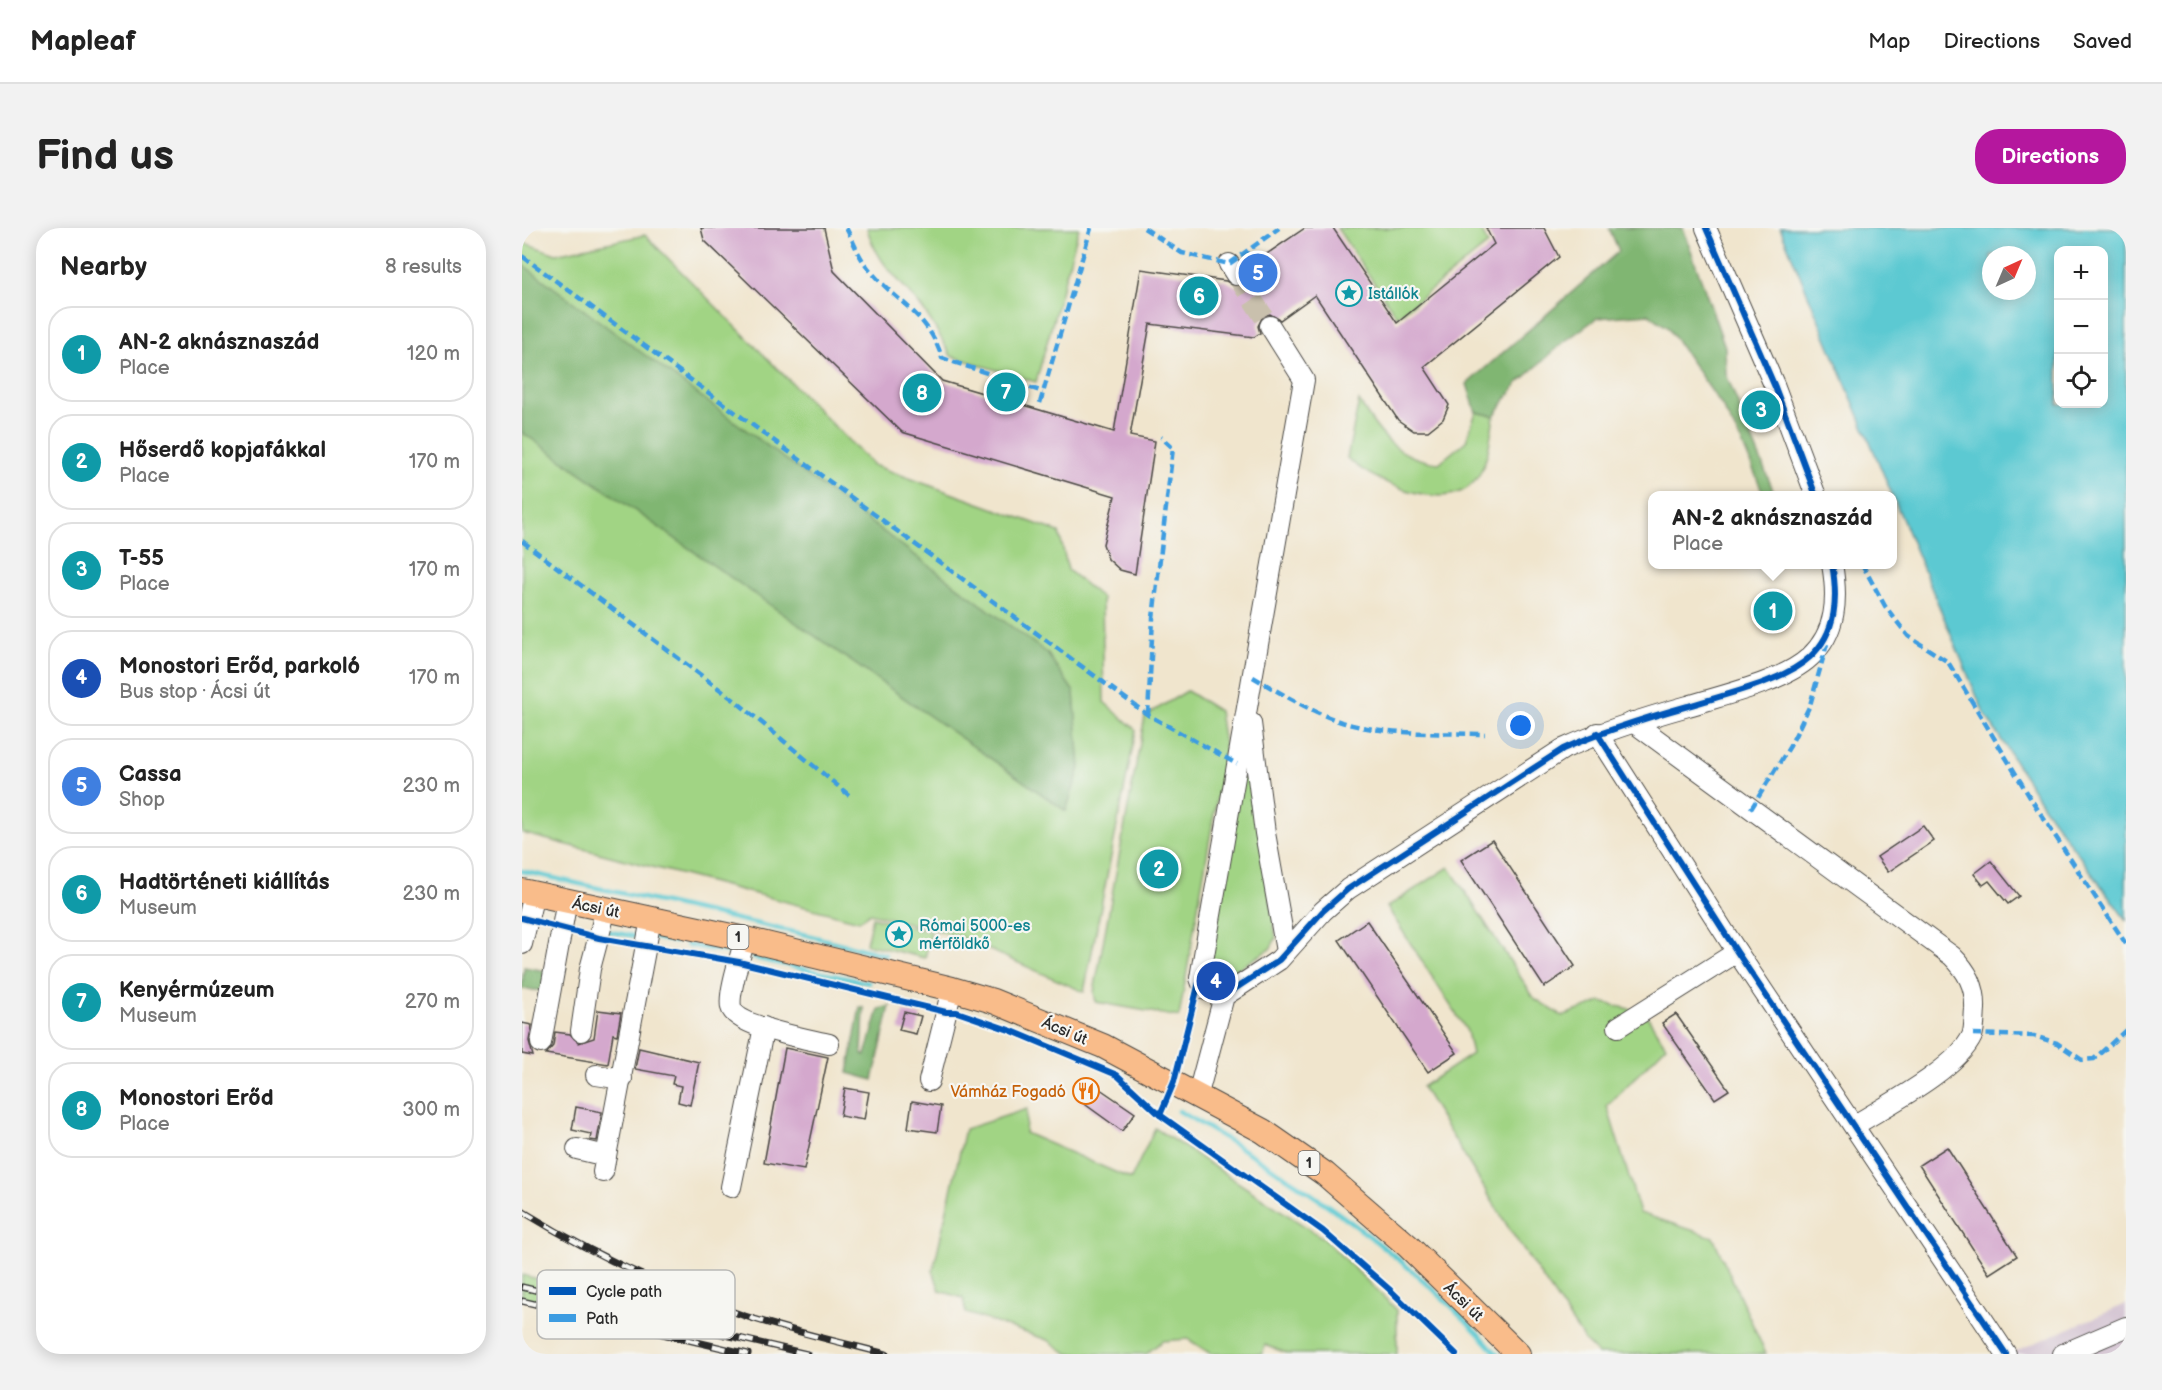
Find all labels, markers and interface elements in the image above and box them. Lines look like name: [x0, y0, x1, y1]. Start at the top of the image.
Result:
text: Mapleaf: [30, 25, 136, 58]
text: Map: [1868, 29, 1911, 54]
text: Directions: [1944, 29, 2040, 54]
text: Saved: [2073, 29, 2132, 54]
button: Directions: [1975, 129, 2126, 184]
text: Find us: [36, 131, 174, 182]
north arrow: [1982, 246, 2036, 300]
map controls: [2054, 246, 2108, 408]
button: +: [2054, 246, 2108, 300]
pin: 5: [1238, 250, 1278, 296]
text: Nearby: [60, 252, 147, 283]
text: 8 results: [385, 255, 462, 279]
pin: 6: [1180, 274, 1218, 318]
place icon: Istállók: [1334, 278, 1364, 308]
place label: Istállók: [1368, 285, 1419, 304]
button: −: [2054, 300, 2108, 354]
text: AN-2 aknásznaszád: [119, 329, 319, 356]
text: 1: [77, 342, 86, 366]
text: 120 m: [407, 342, 460, 366]
button: locate: [2054, 354, 2108, 408]
text: Place: [119, 356, 170, 380]
pin: 8: [902, 370, 942, 416]
pin: 7: [986, 370, 1026, 414]
pin: 3: [1742, 388, 1780, 432]
text: Hőserdő kopjafákkal: [119, 437, 326, 464]
text: 2: [76, 450, 87, 474]
text: 170 m: [409, 450, 460, 474]
text: Place: [119, 464, 170, 488]
popup: [1648, 491, 1897, 569]
text: AN-2 aknásznaszád: [1672, 505, 1873, 532]
text: Place: [1672, 532, 1723, 556]
text: T-55: [119, 545, 164, 572]
text: 3: [76, 558, 87, 582]
text: 170 m: [409, 558, 460, 582]
text: Place: [119, 572, 170, 596]
pin: 1: [1754, 588, 1792, 634]
text: Monostori Erőd, parkoló: [119, 653, 360, 680]
text: 4: [76, 666, 87, 690]
text: 170 m: [409, 666, 460, 690]
text: Bus stop · Ácsi út: [119, 680, 270, 704]
your location: [1506, 711, 1535, 740]
text: Cassa: [119, 761, 182, 788]
text: 5: [76, 774, 87, 798]
text: 230 m: [403, 774, 460, 798]
text: Shop: [119, 788, 165, 812]
pin: 2: [1140, 846, 1178, 892]
text: Hadtörténeti kiállítás: [119, 869, 330, 896]
text: 6: [75, 882, 88, 906]
text: 230 m: [403, 882, 460, 906]
street label: Ácsi út: [570, 892, 622, 923]
text: Museum: [119, 896, 197, 920]
place label: Római 5000-es mérföldkő: [919, 917, 1031, 954]
place icon: Római 5000-es mérföldkő: [884, 919, 914, 949]
road number: 1: [728, 925, 748, 949]
pin: 4: [1196, 958, 1236, 1004]
text: Kenyérmúzeum: [119, 977, 275, 1004]
text: 7: [76, 990, 87, 1014]
text: 270 m: [405, 990, 460, 1014]
text: Museum: [119, 1004, 197, 1028]
street label: Ácsi út: [1039, 1011, 1091, 1049]
restaurant icon: Vámház Fogadó: [1071, 1076, 1101, 1106]
place label: Vámház Fogadó: [950, 1083, 1066, 1102]
text: Monostori Erőd: [119, 1085, 274, 1112]
text: 8: [75, 1098, 88, 1122]
text: 300 m: [402, 1098, 460, 1122]
text: Place: [119, 1112, 170, 1136]
road number: 1: [1298, 1151, 1320, 1175]
legend: [537, 1270, 735, 1339]
street label: Ácsi út: [1439, 1277, 1488, 1326]
text: Cycle path: [586, 1283, 662, 1302]
text: Path: [586, 1310, 618, 1329]

